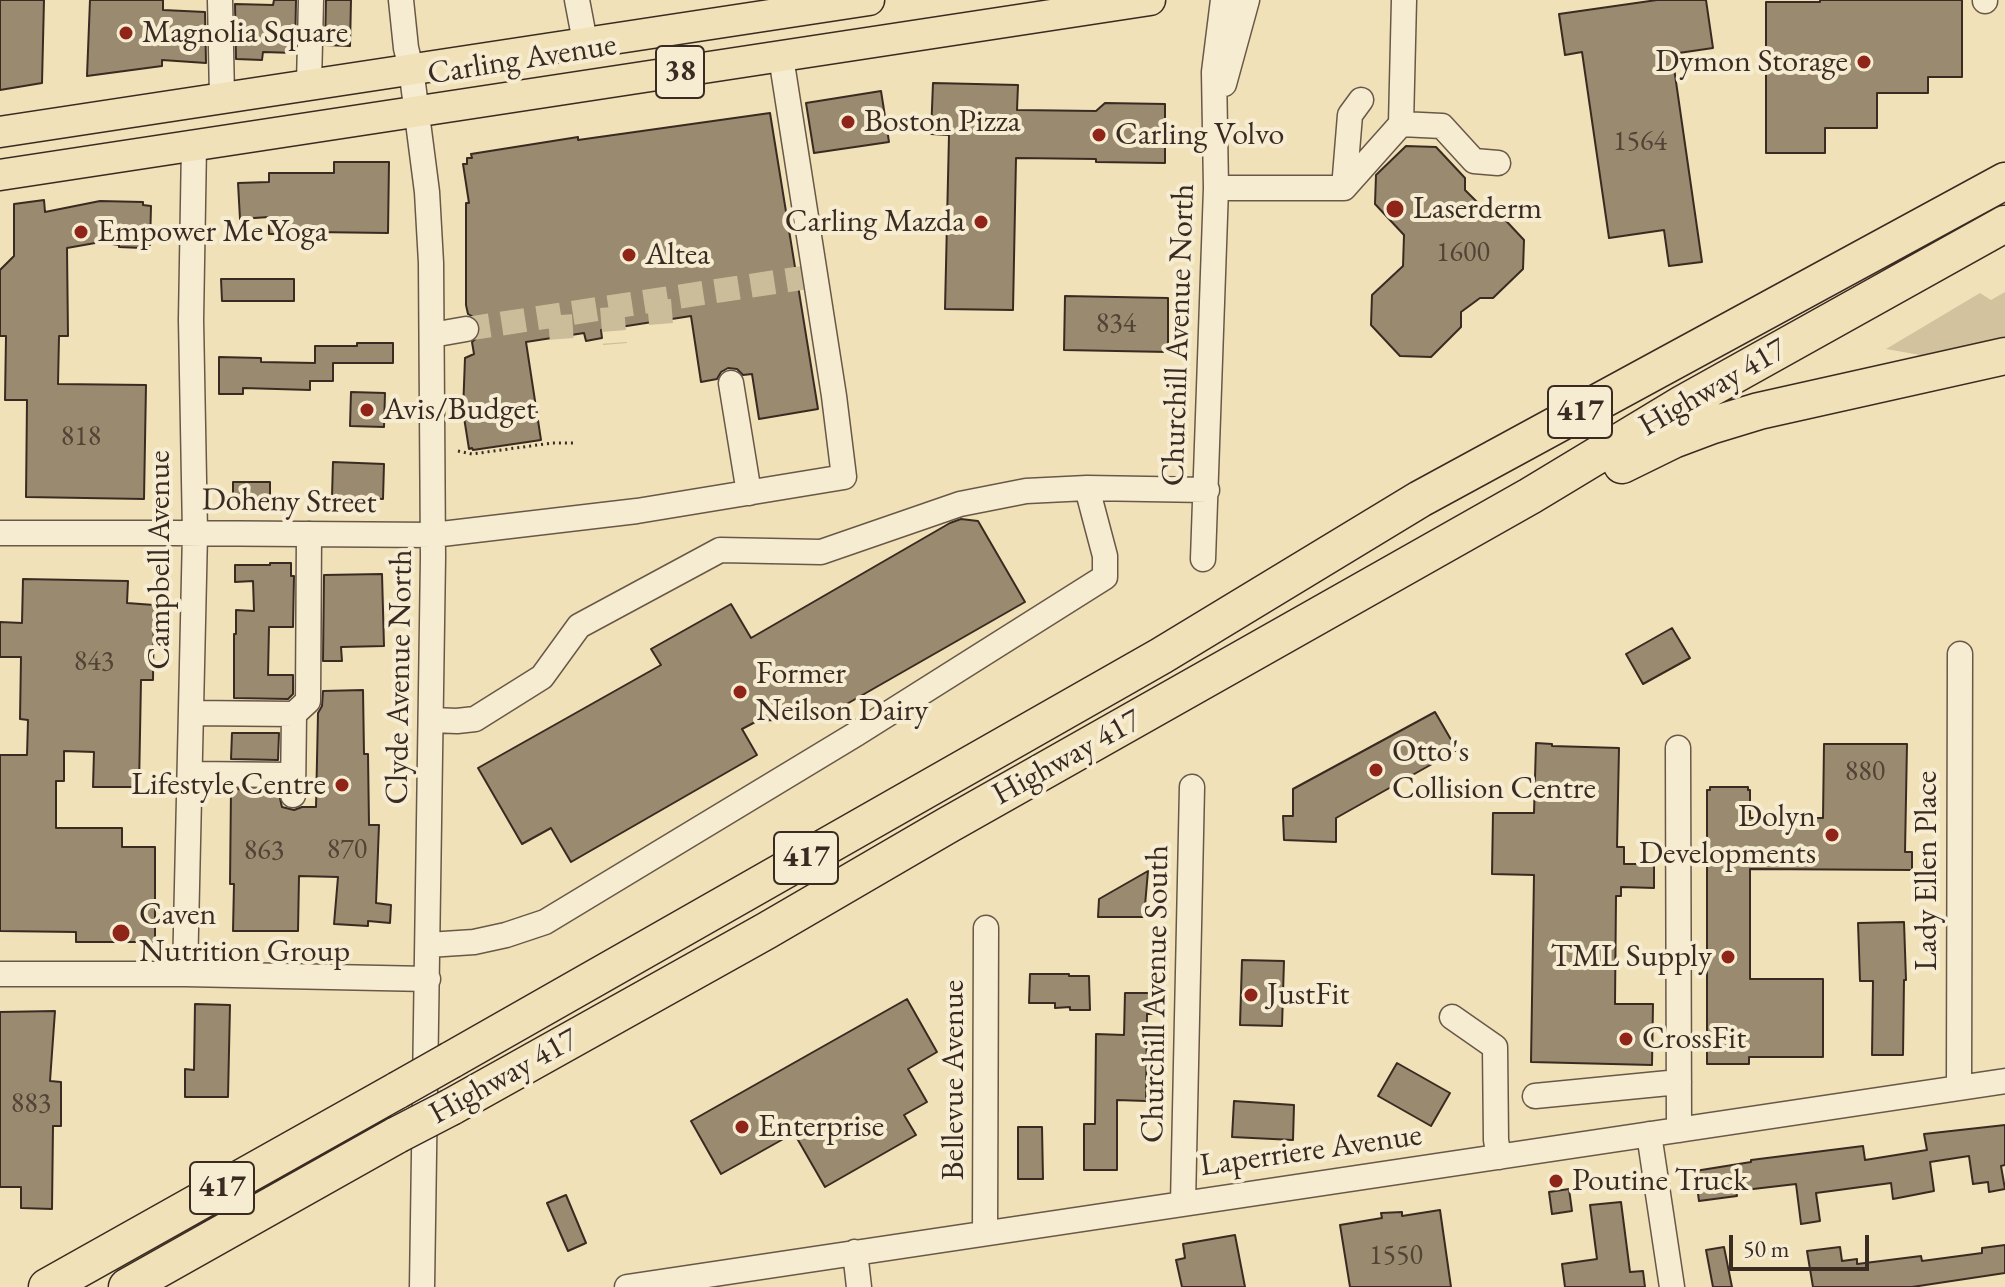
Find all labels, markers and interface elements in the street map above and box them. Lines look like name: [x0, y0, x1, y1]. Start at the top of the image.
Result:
place label: Magnolia Square: [142, 14, 348, 52]
marker: Magnolia Square: [117, 24, 135, 42]
street label: Carling Avenue: [425, 26, 619, 94]
place label: Dymon Storage: [1655, 43, 1848, 81]
road number: 38: [656, 46, 704, 98]
marker: Dymon Storage: [1855, 53, 1873, 71]
place label: Boston Pizza: [864, 103, 1021, 141]
marker: Boston Pizza: [839, 113, 857, 131]
place label: Carling Volvo: [1115, 116, 1284, 154]
house number: 1564: [1613, 125, 1667, 159]
marker: Carling Volvo: [1090, 126, 1108, 144]
street label: Churchill Avenue North: [1155, 183, 1203, 487]
place label: Laserderm: [1413, 190, 1542, 228]
marker: Laserderm: [1384, 198, 1406, 220]
place label: Carling Mazda: [785, 203, 965, 241]
place label: Empower Me Yoga: [97, 213, 327, 251]
marker: Carling Mazda: [972, 213, 990, 231]
marker: Empower Me Yoga: [72, 223, 90, 241]
place label: Altea: [645, 236, 710, 274]
house number: 1600: [1436, 236, 1490, 270]
marker: Altea: [620, 246, 638, 264]
house number: 834: [1096, 307, 1136, 341]
street label: Highway 417: [1632, 330, 1794, 446]
road number: 417: [1548, 386, 1612, 438]
place label: Avis/Budget: [383, 391, 536, 429]
marker: Avis/Budget: [358, 401, 376, 419]
house number: 818: [61, 420, 101, 454]
street label: Campbell Avenue: [141, 450, 179, 670]
street label: Doheny Street: [201, 481, 377, 523]
street label: Clyde Avenue North: [379, 549, 421, 805]
house number: 843: [74, 645, 114, 679]
place label: Former Neilson Dairy: [756, 655, 928, 730]
marker: Former Neilson Dairy: [731, 683, 749, 701]
street label: Highway 417: [986, 702, 1148, 814]
place label: Otto's Collision Centre: [1392, 733, 1596, 808]
house number: 880: [1845, 755, 1885, 789]
marker: Otto's Collision Centre: [1367, 761, 1385, 779]
place label: Lifestyle Centre: [131, 766, 326, 804]
street label: Lady Ellen Place: [1908, 771, 1946, 971]
marker: Lifestyle Centre: [333, 776, 351, 794]
place label: Dolyn Developments: [1639, 798, 1816, 873]
marker: Dolyn Developments: [1823, 826, 1841, 844]
road number: 417: [774, 832, 838, 884]
house number: 870: [327, 833, 367, 867]
house number: 863: [244, 834, 284, 868]
street label: Churchill Avenue South: [1134, 845, 1178, 1143]
place label: Caven Nutrition Group: [139, 896, 350, 971]
marker: Caven Nutrition Group: [110, 922, 132, 944]
place label: TML Supply: [1550, 938, 1712, 976]
marker: TML Supply: [1719, 948, 1737, 966]
place label: JustFit: [1267, 976, 1349, 1014]
street label: Bellevue Avenue: [935, 980, 973, 1180]
marker: JustFit: [1242, 986, 1260, 1004]
place label: CrossFit: [1642, 1020, 1746, 1058]
street label: Highway 417: [423, 1021, 585, 1133]
marker: CrossFit: [1617, 1030, 1635, 1048]
house number: 883: [11, 1087, 51, 1121]
place label: Enterprise: [758, 1108, 884, 1146]
street label: Laperriere Avenue: [1198, 1116, 1424, 1186]
marker: Enterprise: [733, 1118, 751, 1136]
road number: 417: [190, 1162, 254, 1214]
place label: Poutine Truck: [1572, 1162, 1748, 1200]
marker: Poutine Truck: [1547, 1172, 1565, 1190]
scale bar: [1733, 1219, 1873, 1269]
text: 50 m: [1743, 1233, 1790, 1264]
house number: 1550: [1369, 1239, 1423, 1273]

